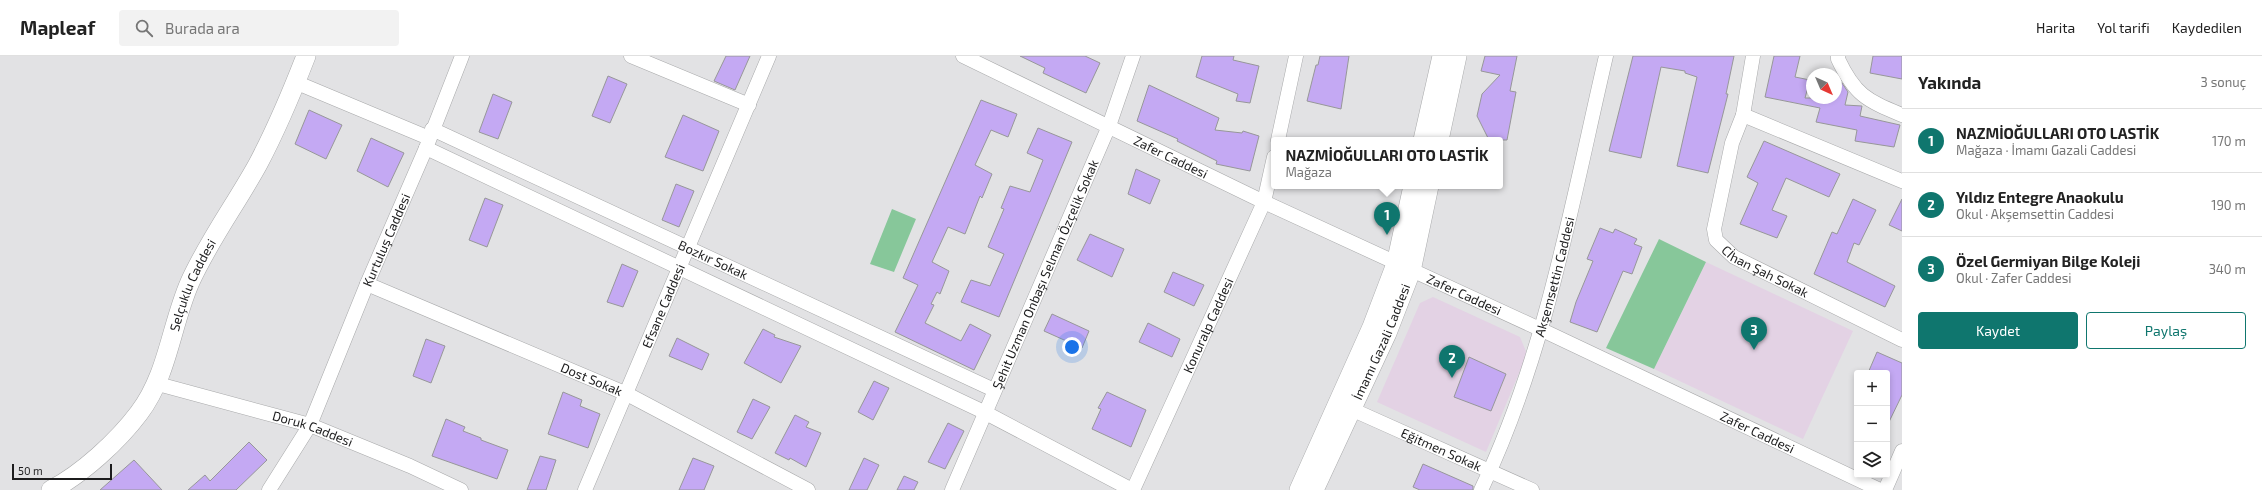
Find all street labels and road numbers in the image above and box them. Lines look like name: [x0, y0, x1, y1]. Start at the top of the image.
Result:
street label: Zafer Caddesi: [1131, 132, 1211, 182]
street label: Şehit Uzman Onbaşı Selman Özçelik Sokak: [989, 157, 1102, 392]
street label: Kurtuluş Caddesi: [359, 191, 413, 289]
street label: Akşemsettin Caddesi: [1531, 215, 1578, 339]
street label: Selçuklu Caddesi: [166, 236, 219, 333]
street label: Bozkır Sokak: [676, 237, 751, 283]
street label: Cİhan Şah Sokak: [1719, 242, 1812, 301]
street label: Efsane Caddesi: [638, 261, 688, 350]
street label: Zafer Caddesi: [1424, 270, 1504, 318]
street label: Konuralp Caddesi: [1179, 275, 1237, 375]
street label: İmamı Gazali Caddesi: [1349, 281, 1413, 402]
street label: Dost Sokak: [558, 359, 625, 399]
street label: Doruk Caddesi: [271, 407, 355, 450]
street label: Zafer Caddesi: [1718, 408, 1797, 456]
street label: Eğitmen Sokak: [1399, 424, 1485, 475]

